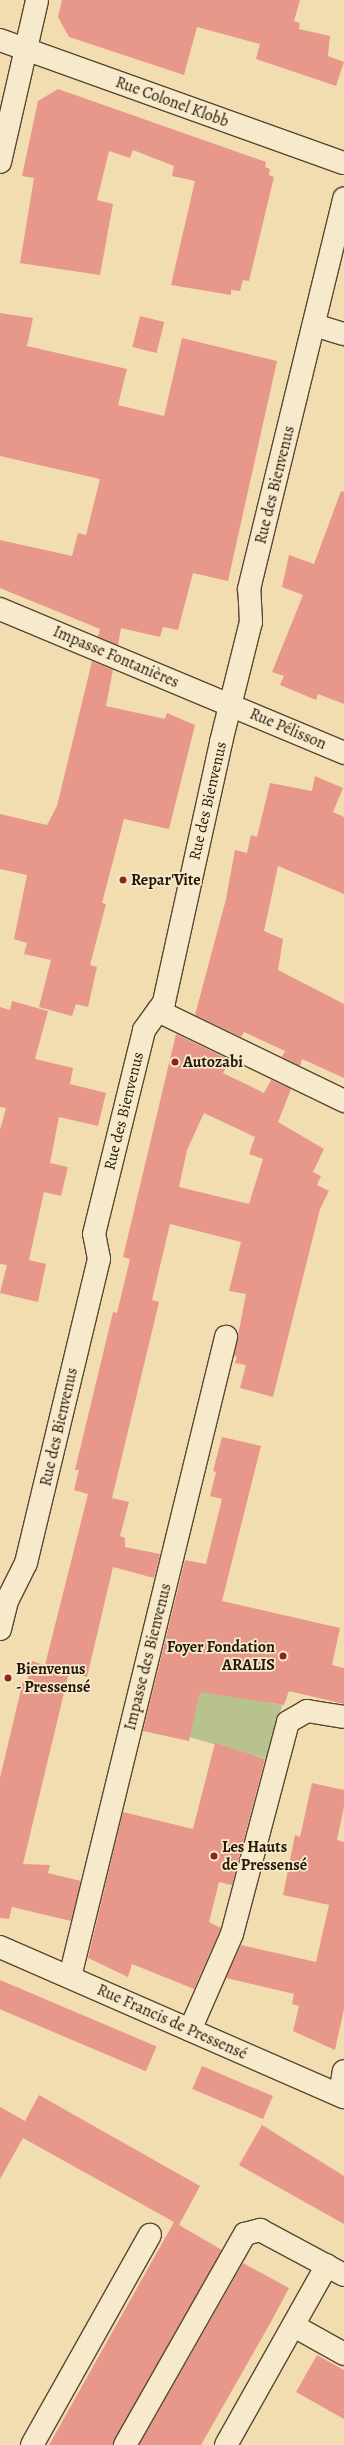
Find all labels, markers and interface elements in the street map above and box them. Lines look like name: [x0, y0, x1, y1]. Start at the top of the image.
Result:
street label: Rue Colonel Klobb: [113, 73, 231, 131]
street label: Rue des Bienvenus: [251, 424, 299, 546]
street label: Impasse Fontanières: [50, 622, 182, 692]
street label: Rue Pélisson: [247, 704, 329, 754]
street label: Rue des Bienvenus: [185, 740, 231, 862]
place label: Repar'Vite: [131, 870, 201, 890]
marker: Repar'Vite: [118, 875, 128, 885]
street label: Rue des Bienvenus: [100, 1050, 148, 1172]
place label: Autozabi: [183, 1052, 243, 1072]
marker: Autozabi: [170, 1057, 180, 1067]
street label: Rue des Bienvenus: [36, 1366, 82, 1488]
street label: Impasse des Bienvenus: [120, 1582, 176, 1732]
place label: Foyer Fondation ARALIS: [167, 1637, 275, 1675]
marker: Foyer Fondation ARALIS: [278, 1651, 288, 1661]
place label: Bienvenus - Pressensé: [16, 1659, 91, 1697]
marker: Bienvenus - Pressensé: [3, 1673, 13, 1683]
place label: Les Hauts de Pressensé: [222, 1837, 307, 1875]
marker: Les Hauts de Pressensé: [209, 1851, 219, 1861]
street label: Rue Francis de Pressensé: [94, 1980, 250, 2064]

